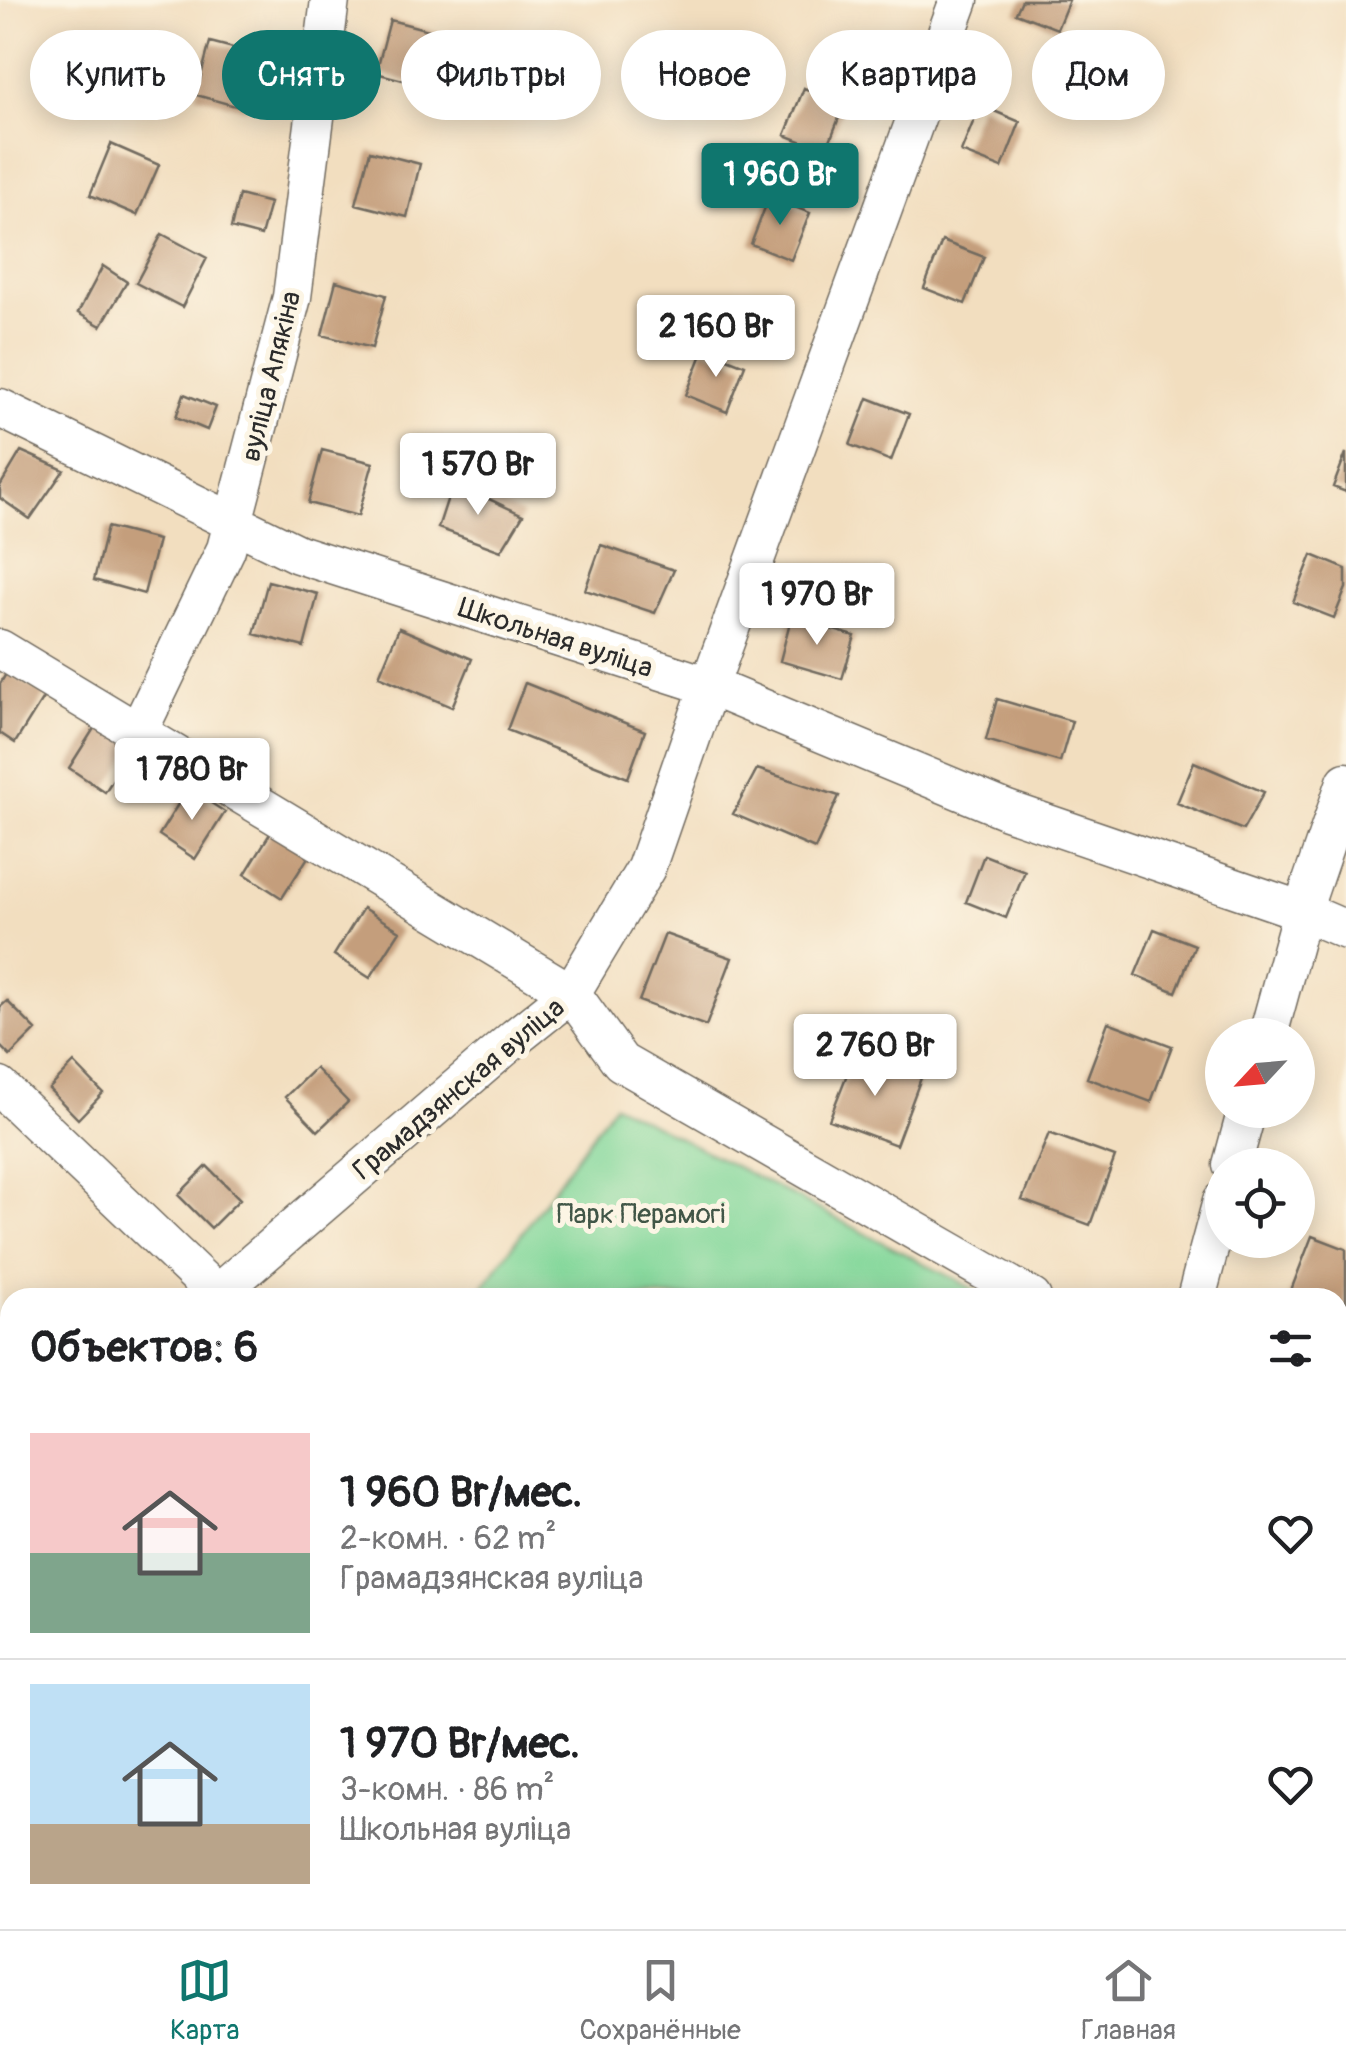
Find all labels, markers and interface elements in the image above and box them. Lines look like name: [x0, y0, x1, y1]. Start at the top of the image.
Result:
chip: Купить: [30, 30, 202, 120]
chip: Снять: [222, 30, 381, 120]
chip: Фильтры: [401, 30, 601, 120]
chip: Новое: [621, 30, 786, 120]
chip: Квартира: [806, 30, 1012, 120]
chip: Дом: [1032, 30, 1165, 120]
pin: 1 960 Br: [677, 143, 883, 228]
text: 1 960 Br: [724, 155, 836, 195]
street label: вуліца Апякіна: [233, 288, 309, 465]
pin: 2 160 Br: [613, 295, 819, 380]
text: 2 160 Br: [659, 307, 773, 347]
pin: 1 570 Br: [375, 433, 581, 518]
text: 1 570 Br: [422, 445, 534, 485]
pin: 1 970 Br: [714, 563, 920, 648]
text: 1 970 Br: [761, 575, 873, 615]
street label: Школьная вуліца: [454, 591, 657, 686]
pin: 1 780 Br: [89, 738, 295, 823]
text: 1 780 Br: [137, 750, 247, 790]
street label: Грамадзянская вуліца: [346, 990, 572, 1188]
pin: 2 760 Br: [772, 1014, 978, 1099]
north arrow: [1205, 1018, 1315, 1128]
map controls: [1205, 1018, 1315, 1258]
text: 2 760 Br: [816, 1026, 934, 1066]
button: locate: [1205, 1148, 1315, 1258]
park label: Парк Перамогі: [557, 1197, 725, 1232]
icon: filters: [1263, 1321, 1318, 1376]
text: Объектов: 6: [30, 1322, 258, 1374]
text: 1 960 Br/мес.: [340, 1467, 582, 1519]
icon: home: [110, 1473, 230, 1593]
icon: heart: [1263, 1506, 1318, 1561]
text: 2-комн. · 62 m²: [340, 1519, 556, 1559]
text: Грамадзянская вуліца: [340, 1559, 643, 1599]
text: 1 970 Br/мес.: [340, 1718, 580, 1770]
icon: home: [110, 1724, 230, 1844]
icon: heart: [1263, 1757, 1318, 1812]
text: 3-комн. · 86 m²: [340, 1770, 555, 1810]
text: Школьная вуліца: [340, 1810, 571, 1850]
tab: Карта: [170, 1953, 239, 2048]
tab: Сохранённые: [579, 1953, 741, 2048]
tab: Главная: [1081, 1953, 1176, 2048]

